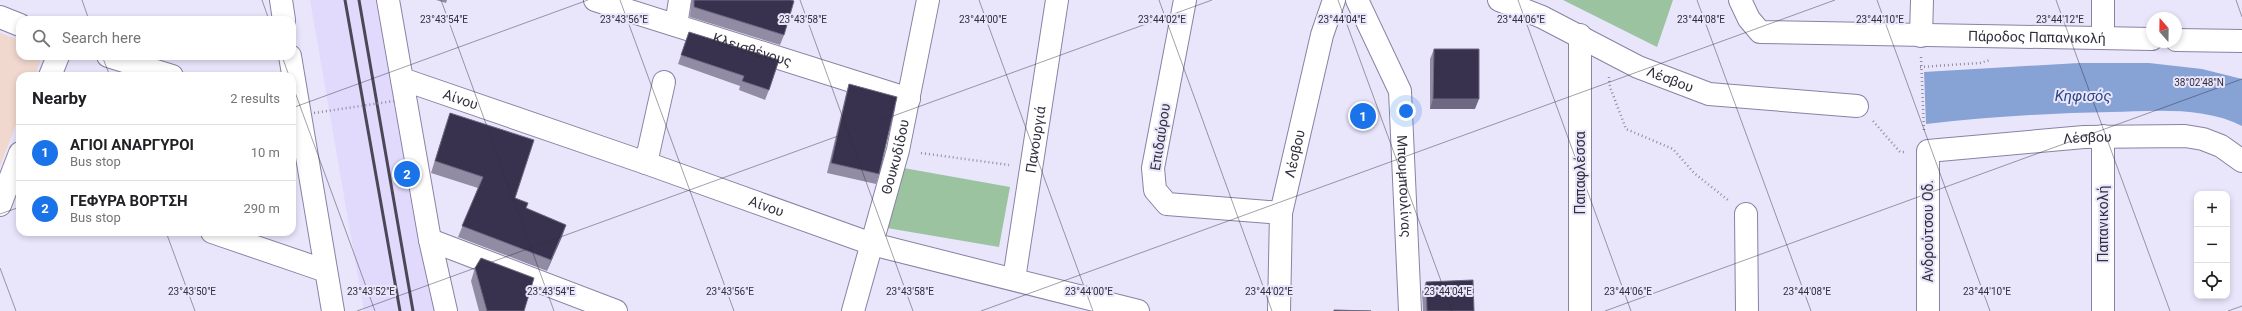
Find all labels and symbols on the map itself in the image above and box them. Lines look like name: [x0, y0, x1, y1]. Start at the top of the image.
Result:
north arrow: [2146, 12, 2182, 48]
text: 23°43'54"E: [420, 14, 468, 25]
text: 23°43'56"E: [600, 14, 648, 25]
text: 23°43'58"E: [779, 14, 827, 25]
text: 23°44'00"E: [959, 14, 1007, 25]
text: 23°44'02"E: [1138, 14, 1186, 25]
text: 23°44'04"E: [1318, 14, 1366, 25]
text: 23°44'06"E: [1497, 14, 1545, 25]
text: 23°44'08"E: [1677, 14, 1725, 25]
text: 23°44'10"E: [1856, 14, 1904, 25]
text: 23°44'12"E: [2036, 14, 2084, 25]
street label: Πάροδος Παπανικολή: [1968, 28, 2106, 46]
street label: Κλεισθένους: [711, 30, 794, 70]
street label: Λέσβου: [1645, 63, 1696, 95]
text: 38°02'48"N: [2174, 77, 2224, 88]
street label: Αίνου: [441, 86, 480, 113]
water label: Κηφισός: [2055, 87, 2111, 105]
pin: 1: [1350, 101, 1376, 131]
your location: [1396, 101, 1416, 121]
street label: Επιδαύρου: [1147, 102, 1173, 172]
street label: Πανουργιά: [1022, 105, 1049, 174]
street label: Θουκυδίδου: [878, 118, 912, 196]
street label: Λέσβου: [1281, 128, 1308, 179]
street label: Λέσβου: [2062, 129, 2112, 147]
street label: Παπαφλέσσα: [1572, 131, 1589, 215]
street label: Μπουμπουλίνας: [1394, 135, 1415, 238]
pin: 2: [394, 159, 420, 189]
street label: Ανδρούτσου Οδ.: [1920, 180, 1936, 282]
street label: Παπανικολή: [2095, 186, 2111, 262]
street label: Αίνου: [747, 193, 786, 220]
text: 23°43'50"E: [168, 286, 216, 297]
text: 23°43'52"E: [347, 286, 395, 297]
text: 23°43'54"E: [527, 286, 575, 297]
text: 23°43'56"E: [706, 286, 754, 297]
text: 23°43'58"E: [886, 286, 934, 297]
text: 23°44'00"E: [1065, 286, 1113, 297]
text: 23°44'02"E: [1245, 286, 1293, 297]
text: 23°44'04"E: [1424, 286, 1472, 297]
text: 23°44'06"E: [1604, 286, 1652, 297]
text: 23°44'08"E: [1783, 286, 1831, 297]
text: 23°44'10"E: [1963, 286, 2011, 297]

